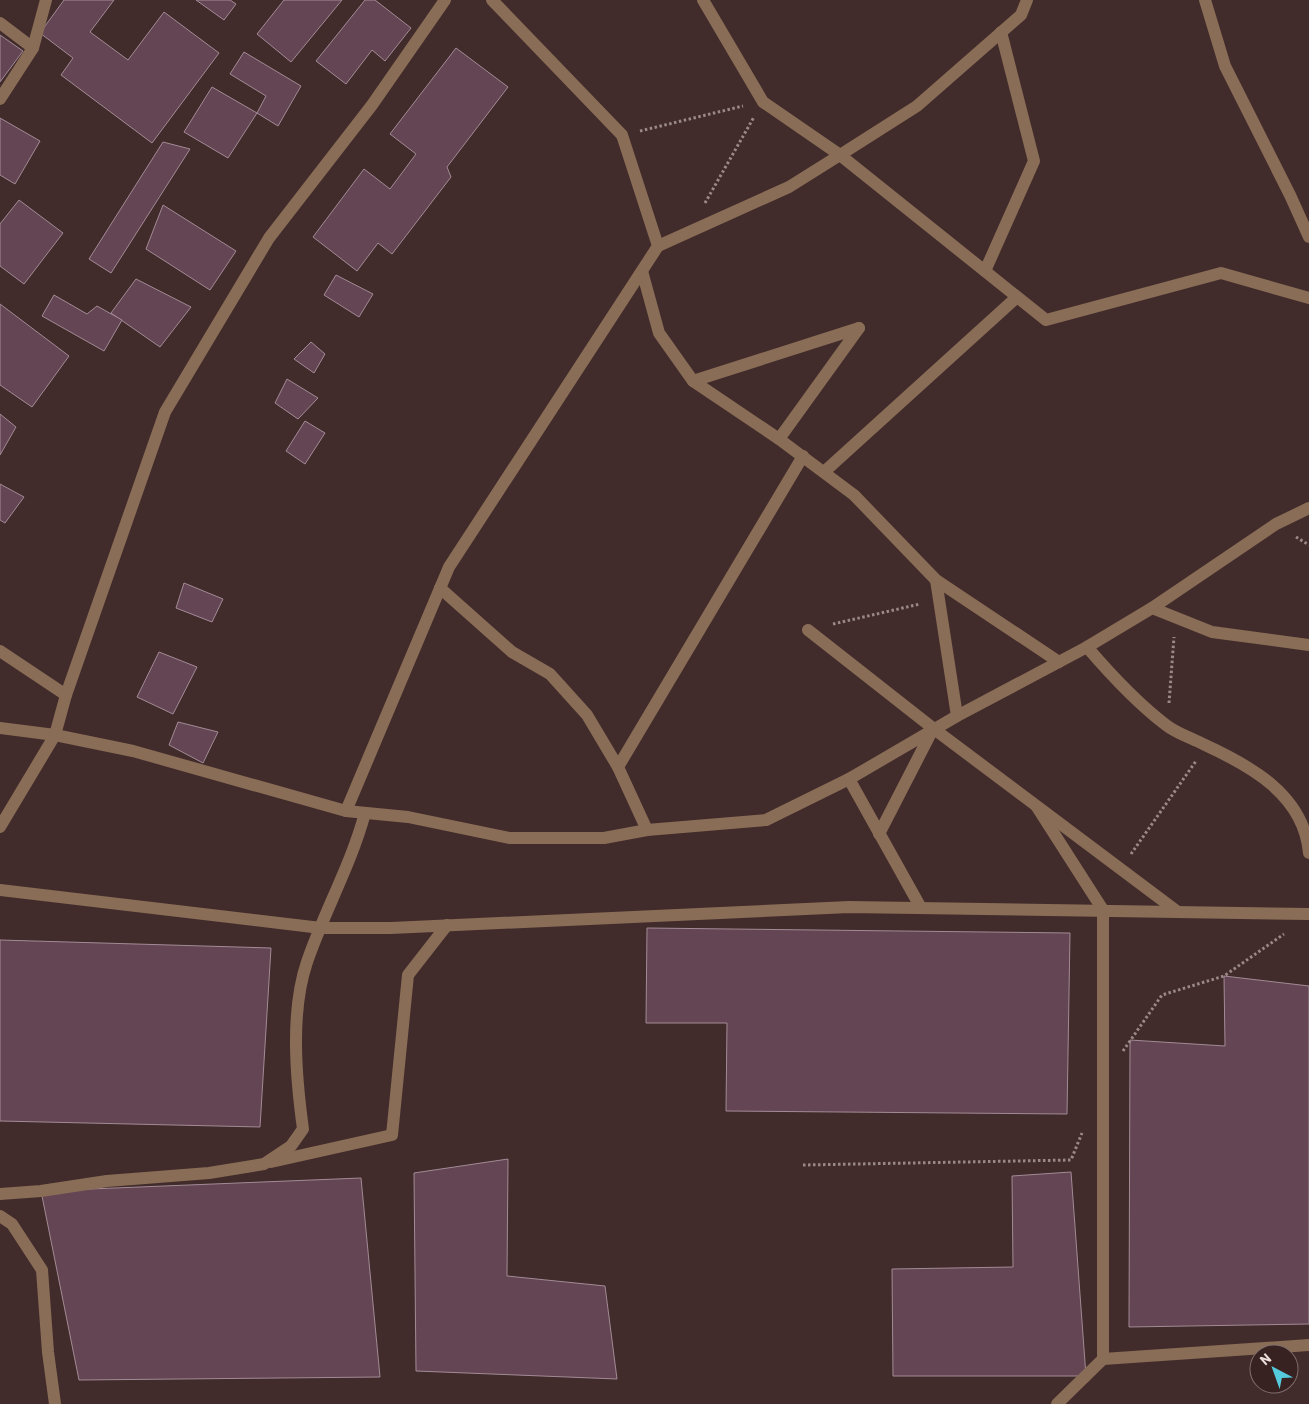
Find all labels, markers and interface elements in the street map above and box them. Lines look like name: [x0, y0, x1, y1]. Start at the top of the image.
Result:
north arrow: [1249, 1344, 1299, 1394]
text: N: [1256, 1349, 1274, 1368]

